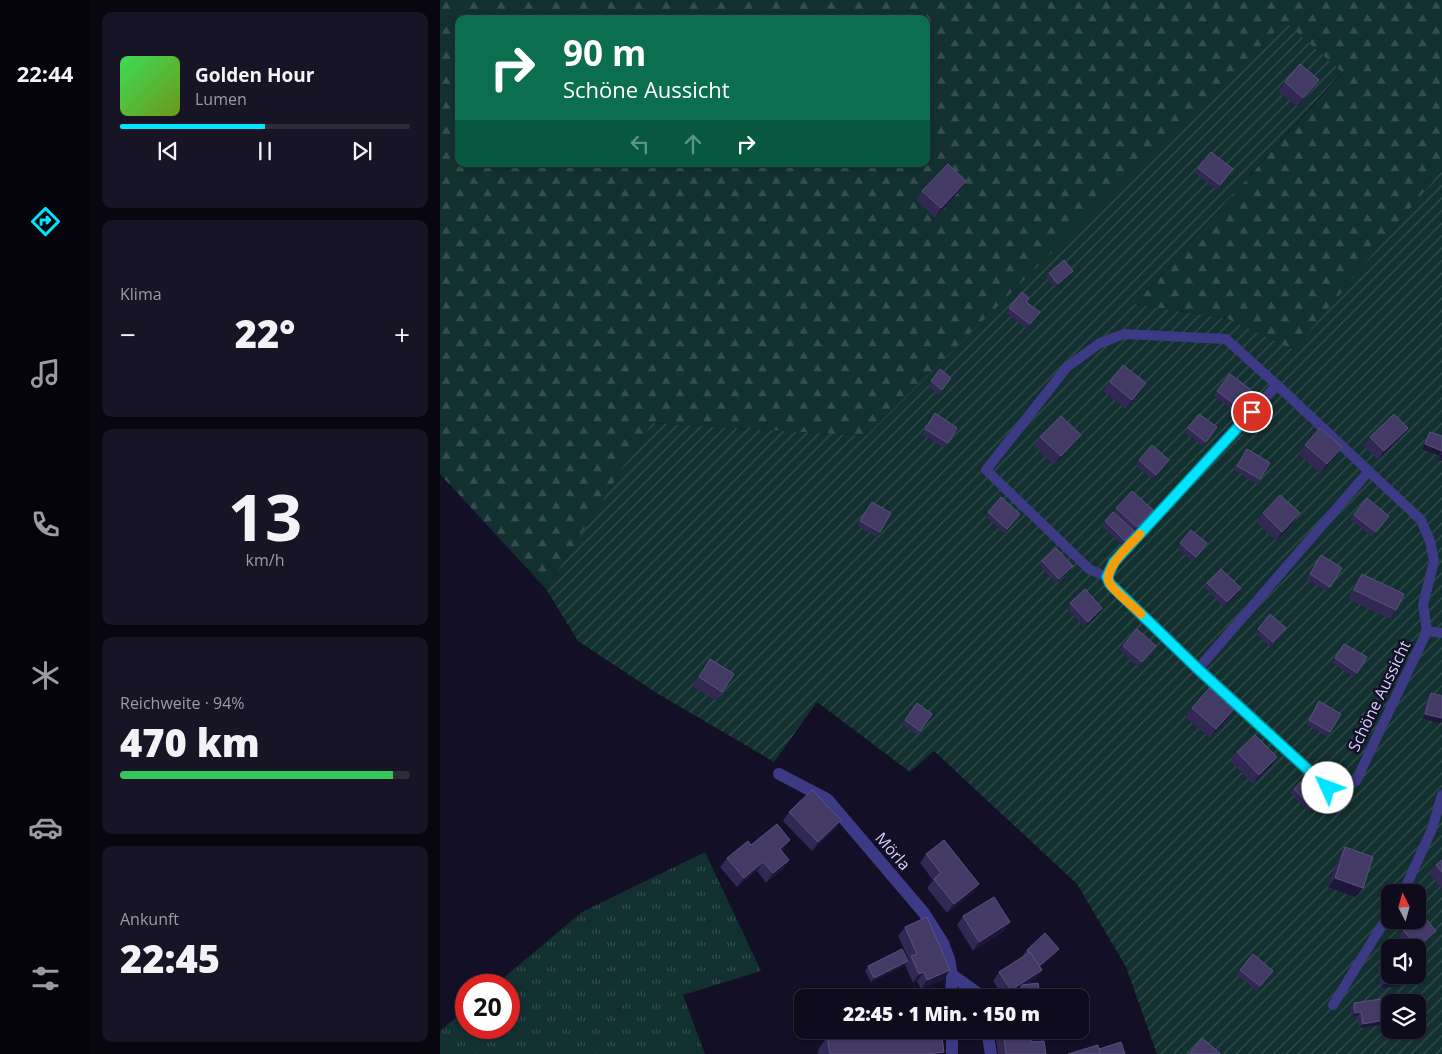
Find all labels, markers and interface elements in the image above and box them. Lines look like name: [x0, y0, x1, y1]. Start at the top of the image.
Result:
text: 90 m: [563, 29, 646, 76]
icon: right: [480, 35, 545, 100]
text: 22:44: [17, 58, 73, 88]
text: Golden Hour: [195, 62, 314, 88]
text: Schöne Aussicht: [563, 74, 730, 104]
text: Lumen: [195, 88, 247, 110]
icon: left: [626, 130, 654, 158]
icon: ahead: [679, 130, 707, 158]
icon: right: [732, 130, 760, 158]
icon: previous: [154, 137, 182, 165]
icon: pause: [251, 137, 279, 165]
icon: next: [348, 137, 376, 165]
icon: directions: [28, 204, 63, 239]
text: Klima: [120, 283, 162, 305]
text: 22°: [235, 307, 295, 359]
text: −: [120, 315, 136, 353]
text: +: [394, 315, 410, 353]
icon: music: [28, 356, 63, 391]
pin: [1231, 391, 1273, 433]
icon: arrive: [1238, 398, 1266, 426]
text: 13: [228, 472, 302, 560]
icon: phone: [28, 507, 63, 542]
text: km/h: [246, 549, 284, 571]
street label: Schöne Aussicht: [1343, 636, 1416, 755]
icon: climate: [28, 658, 63, 693]
text: Reichweite · 94%: [120, 692, 245, 714]
text: 470 km: [120, 716, 260, 768]
position arrow: [1301, 761, 1353, 813]
icon: car: [28, 810, 63, 845]
street label: Mörla: [870, 827, 916, 875]
north arrow: [1381, 884, 1426, 929]
map controls: [1381, 884, 1426, 1039]
text: Ankunft: [120, 908, 179, 930]
text: 22:45: [120, 932, 220, 984]
button: sound: [1381, 939, 1426, 984]
icon: filters: [28, 961, 63, 996]
speed limit sign: 20: [455, 974, 520, 1039]
button: layers: [1381, 994, 1426, 1039]
text: 22:45 · 1 Min. · 150 m: [843, 1001, 1040, 1027]

